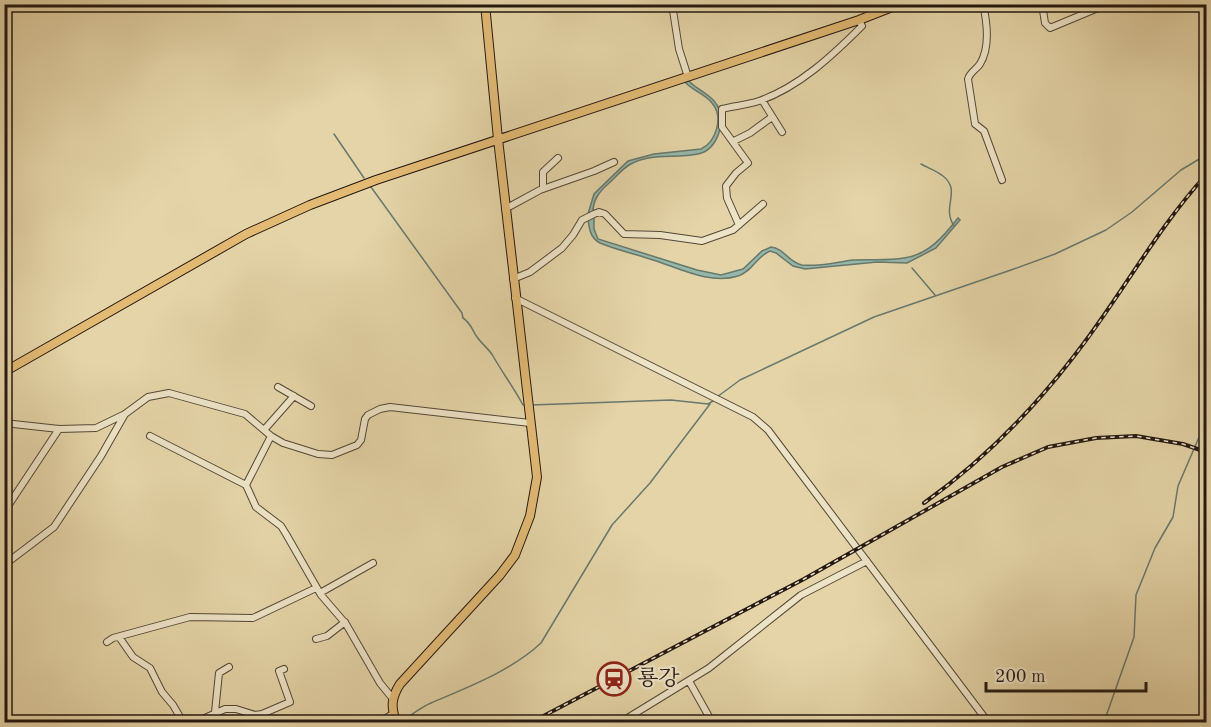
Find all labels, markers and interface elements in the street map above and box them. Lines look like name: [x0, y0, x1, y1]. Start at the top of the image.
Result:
scale bar: [986, 655, 1146, 693]
station icon: 룡강: [596, 661, 632, 697]
place label: 룡강: [637, 667, 680, 690]
text: 200 m: [995, 668, 1046, 686]

